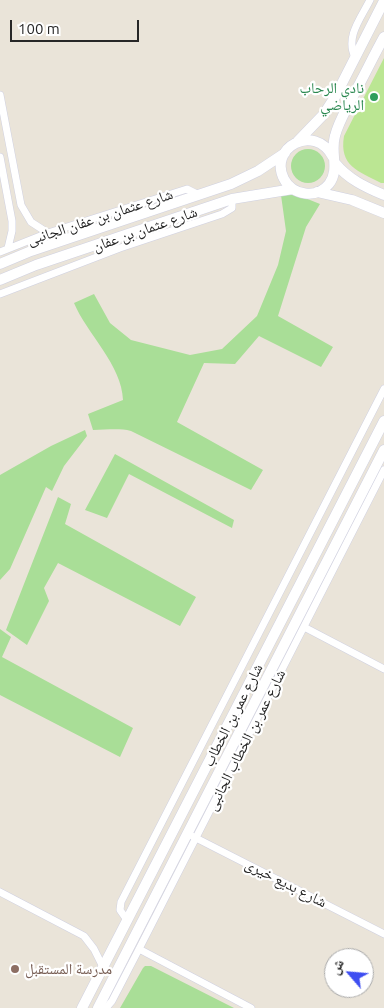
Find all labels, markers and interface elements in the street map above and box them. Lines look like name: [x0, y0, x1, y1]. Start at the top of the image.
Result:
scale bar: [12, 10, 141, 42]
text: 100 m: [18, 20, 60, 37]
place label: نادي الرحاب الرياضي: [299, 79, 364, 114]
marker: نادي الرحاب الرياضي: [368, 91, 380, 103]
street label: شارع عثمان بن عفان الجانبى: [25, 185, 175, 249]
street label: شارع عثمان بن عفان: [90, 203, 200, 255]
street label: شارع عمر بن الخطاب: [199, 661, 267, 769]
street label: شارع عمر بن الخطاب الجانبى: [203, 666, 289, 814]
street label: شارع بديع خيرى: [242, 855, 330, 911]
north arrow: [324, 948, 374, 998]
text: ش: [326, 956, 347, 977]
place label: مدرسة المستقبل: [25, 960, 112, 978]
marker: مدرسة المستقبل: [9, 963, 21, 975]

